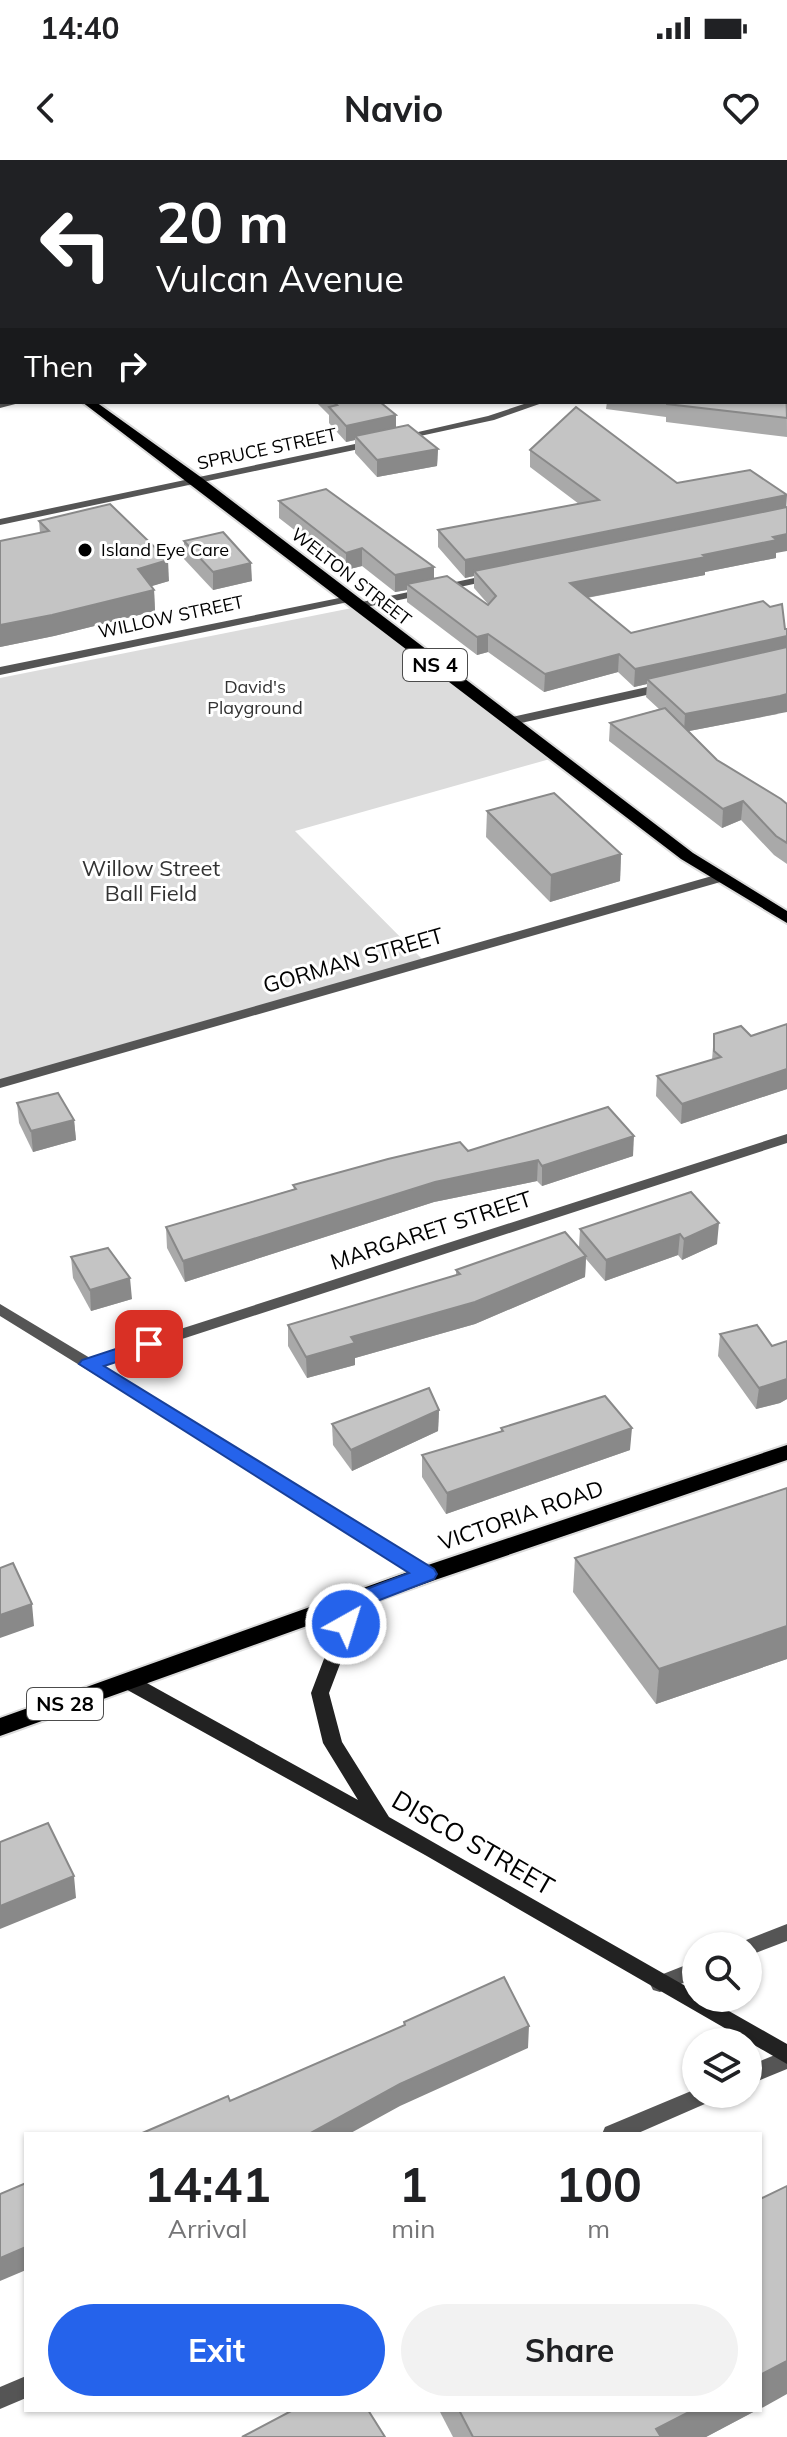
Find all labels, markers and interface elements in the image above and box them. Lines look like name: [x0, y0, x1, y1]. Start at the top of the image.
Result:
text: 14:40: [40, 9, 119, 47]
icon: back: [24, 86, 68, 130]
text: Navio: [344, 86, 443, 131]
icon: heart: [719, 86, 763, 130]
text: 20 m: [156, 187, 289, 257]
icon: left: [24, 192, 128, 296]
text: Vulcan Avenue: [156, 256, 404, 301]
icon: right: [110, 344, 154, 388]
text: Then: [24, 347, 94, 385]
street label: SPRUCE STREET: [195, 422, 339, 475]
street label: WELTON STREET: [287, 522, 416, 631]
place label: Island Eye Care: [101, 538, 229, 561]
marker: Island Eye Care: [76, 541, 94, 559]
street label: WILLOW STREET: [96, 590, 246, 643]
road number: NS 4: [403, 649, 467, 681]
park label: David's Playground: [207, 675, 303, 719]
park label: Willow Street Ball Field: [82, 854, 220, 907]
street label: GORMAN STREET: [260, 921, 446, 999]
street label: MARGARET STREET: [327, 1184, 535, 1276]
pin: [115, 1310, 183, 1378]
icon: arrive: [127, 1322, 171, 1366]
street label: VICTORIA ROAD: [435, 1474, 607, 1556]
position arrow: [304, 1582, 388, 1666]
road number: NS 28: [27, 1688, 103, 1720]
street label: DISCO STREET: [386, 1783, 561, 1902]
map controls: [682, 1932, 762, 2108]
button: search: [682, 1932, 762, 2012]
button: layers: [682, 2028, 762, 2108]
text: 14:41: [144, 2154, 271, 2214]
text: 1: [399, 2154, 428, 2214]
text: 100: [556, 2154, 642, 2214]
text: Arrival: [168, 2212, 247, 2245]
text: min: [391, 2212, 435, 2245]
text: m: [587, 2212, 610, 2245]
button: Exit: [48, 2304, 385, 2396]
button: Share: [401, 2304, 738, 2396]

